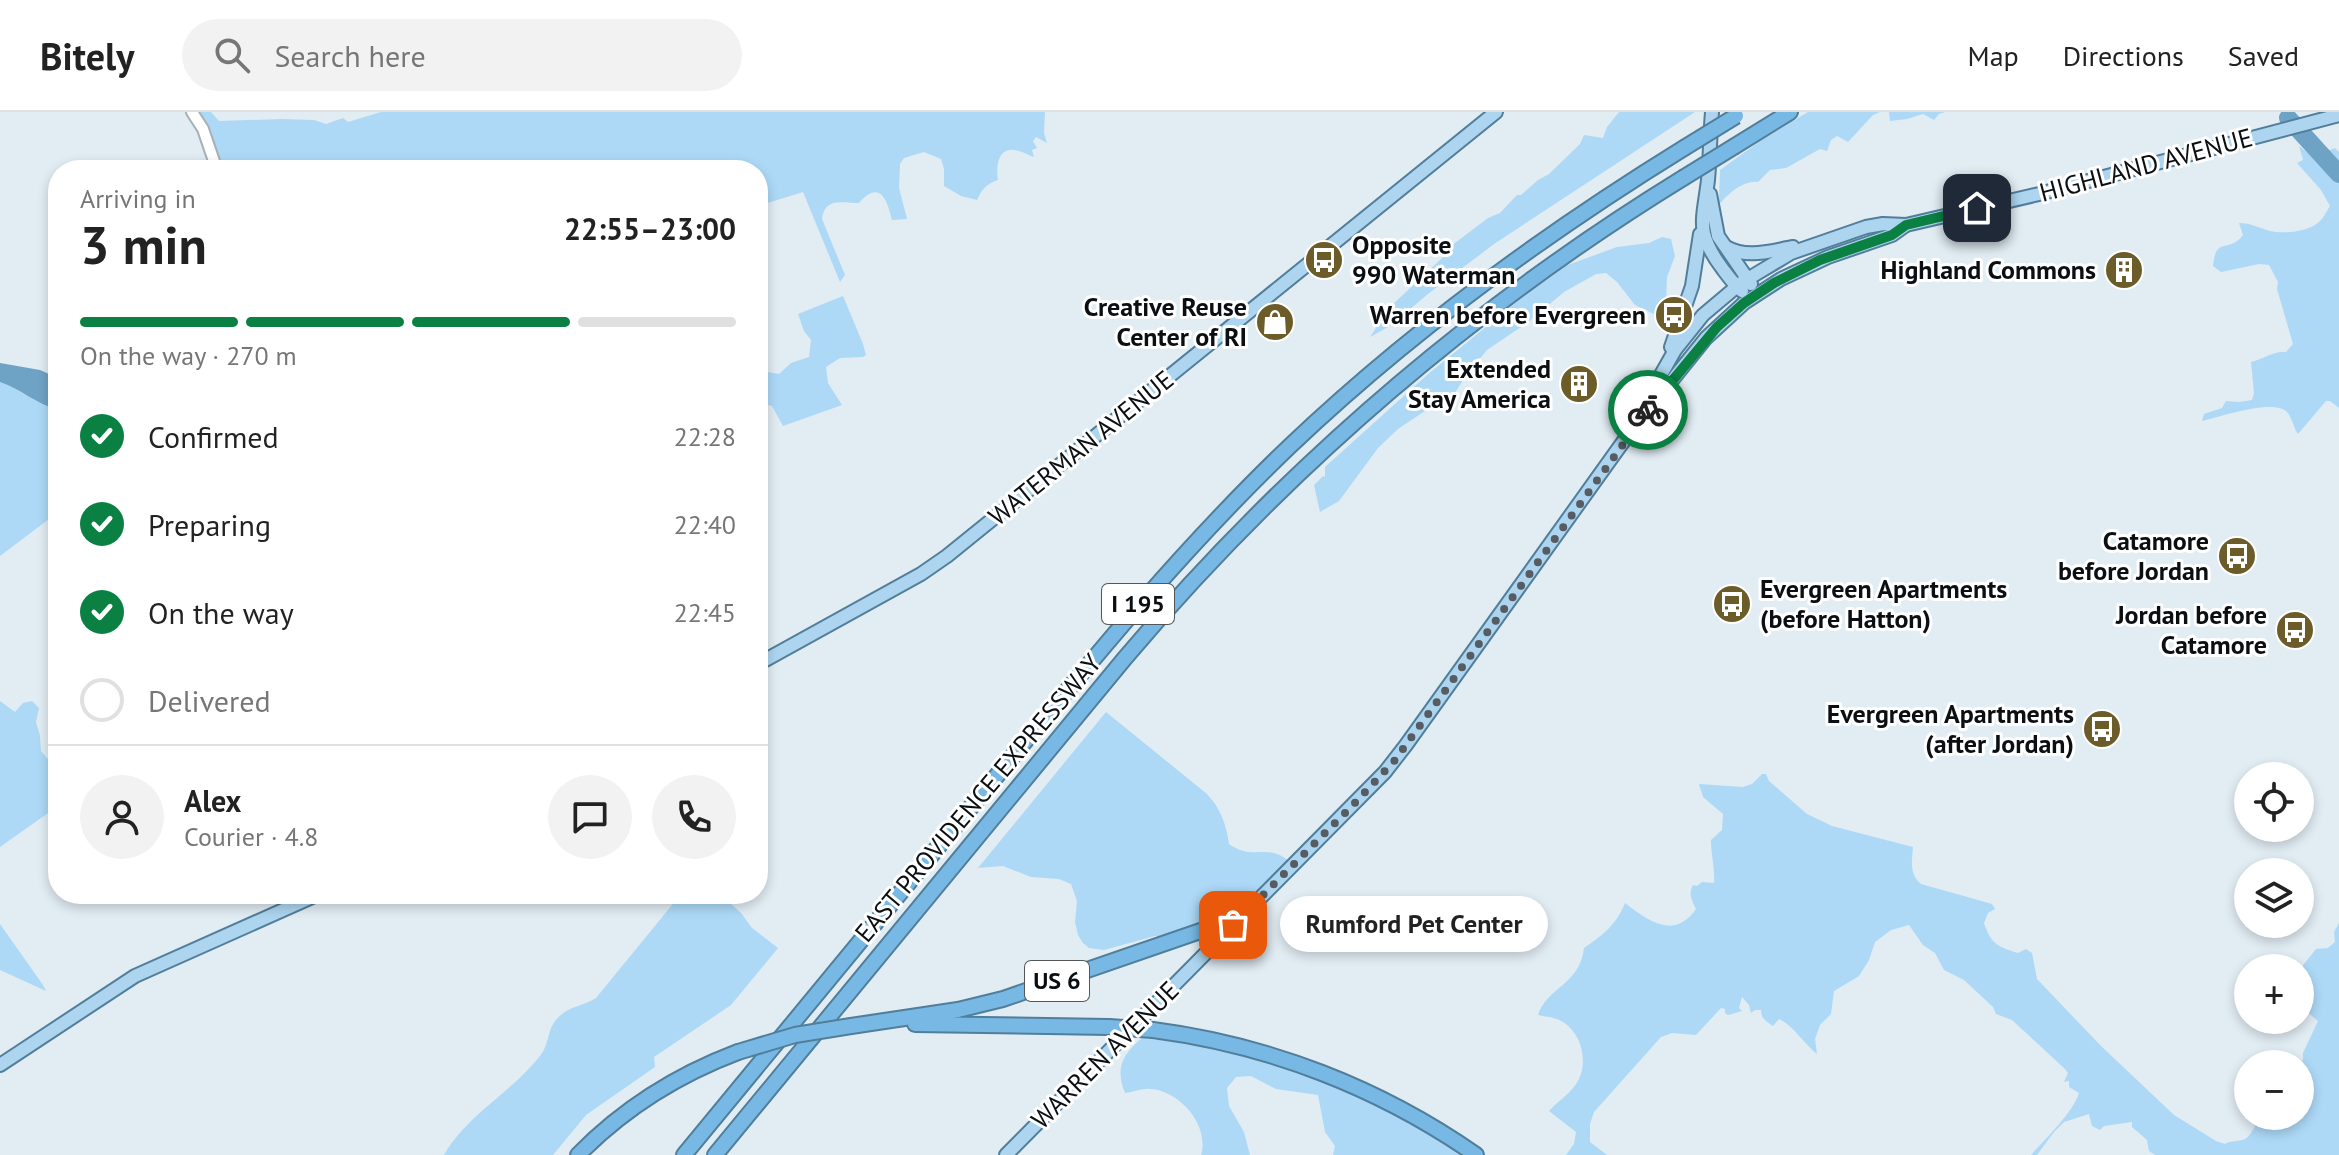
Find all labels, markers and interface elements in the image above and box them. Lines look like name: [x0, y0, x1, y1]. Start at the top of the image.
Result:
search box: [182, 19, 742, 91]
text: Bitely: [40, 31, 134, 80]
icon: search: [210, 33, 254, 77]
text: Search here: [274, 36, 426, 75]
text: Map: [1968, 37, 2019, 74]
text: Directions: [2063, 37, 2184, 74]
text: Saved: [2228, 37, 2299, 74]
street label: HIGHLAND AVENUE: [2036, 120, 2256, 209]
pin: [1943, 174, 2011, 242]
text: Arriving in: [80, 182, 196, 215]
icon: home: [1955, 186, 1999, 230]
text: 22:55–23:00: [564, 209, 736, 248]
text: 3 min: [80, 211, 207, 278]
place label: Opposite 990 Waterman: [1352, 228, 1516, 291]
bus stop icon: Opposite 990 Waterman: [1303, 239, 1345, 281]
building icon: Highland Commons: [2103, 249, 2145, 291]
place label: Highland Commons: [1880, 253, 2096, 286]
place label: Creative Reuse Center of RI: [1084, 290, 1247, 353]
bus stop icon: Warren before Evergreen: [1653, 294, 1695, 336]
place label: Warren before Evergreen: [1370, 298, 1646, 331]
shop icon: Creative Reuse Center of RI: [1254, 301, 1296, 343]
text: On the way · 270 m: [80, 339, 297, 372]
place label: Extended Stay America: [1408, 352, 1551, 415]
street label: WATERMAN AVENUE: [981, 363, 1180, 532]
building icon: Extended Stay America: [1558, 363, 1600, 405]
courier: [1608, 370, 1688, 450]
icon: bike: [1626, 388, 1670, 432]
icon: check: [80, 414, 124, 458]
text: Confirmed: [148, 417, 279, 456]
text: 22:28: [674, 420, 736, 453]
icon: check: [80, 502, 124, 546]
text: Preparing: [148, 505, 271, 544]
text: 22:40: [674, 508, 736, 541]
place label: Catamore before Jordan: [2058, 524, 2209, 587]
bus stop icon: Catamore before Jordan: [2216, 535, 2258, 577]
place label: Evergreen Apartments (before Hatton): [1760, 572, 2007, 635]
bus stop icon: Evergreen Apartments (before Hatton): [1711, 583, 1753, 625]
road number: I 195: [1102, 584, 1174, 624]
icon: check: [80, 590, 124, 634]
text: On the way: [148, 593, 294, 632]
text: 22:45: [674, 596, 736, 629]
place label: Jordan before Catamore: [2115, 598, 2267, 661]
bus stop icon: Jordan before Catamore: [2274, 609, 2316, 651]
street label: EAST PROVIDENCE EXPRESSWAY: [847, 646, 1108, 948]
text: Delivered: [148, 681, 271, 720]
place label: Evergreen Apartments (after Jordan): [1827, 697, 2074, 760]
bus stop icon: Evergreen Apartments (after Jordan): [2081, 708, 2123, 750]
map controls: [2234, 762, 2314, 1130]
button: locate: [2234, 762, 2314, 842]
button: person: [80, 775, 164, 859]
button: chat: [548, 775, 632, 859]
button: phone: [652, 775, 736, 859]
text: Alex: [184, 781, 241, 820]
text: Courier · 4.8: [184, 820, 318, 853]
button: layers: [2234, 858, 2314, 938]
pin: [1199, 891, 1267, 959]
callout: Rumford Pet Center: [1281, 897, 1549, 953]
icon: bag: [1211, 903, 1255, 947]
text: Rumford Pet Center: [1305, 907, 1523, 940]
button: +: [2234, 954, 2314, 1034]
road number: US 6: [1025, 961, 1089, 1001]
street label: WARREN AVENUE: [1024, 974, 1185, 1135]
button: −: [2234, 1050, 2314, 1130]

